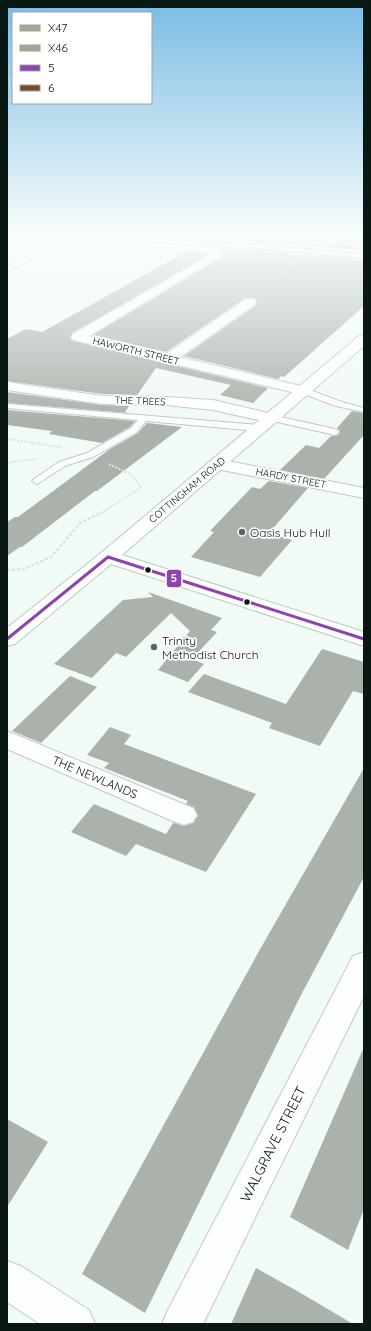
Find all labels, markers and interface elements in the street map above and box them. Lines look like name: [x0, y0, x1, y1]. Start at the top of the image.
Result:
legend: [12, 12, 152, 104]
text: X47: [48, 20, 67, 35]
text: X46: [48, 40, 69, 55]
text: 5: [48, 60, 55, 75]
text: 6: [48, 80, 55, 95]
street label: HAWORTH STREET: [91, 334, 181, 368]
street label: THE TREES: [114, 394, 166, 408]
street label: COTTINGHAM ROAD: [146, 454, 228, 526]
street label: HARDY STREET: [255, 465, 327, 491]
place label: Oasis Hub Hull: [250, 525, 331, 540]
marker: Oasis Hub Hull: [237, 527, 247, 537]
unlabelled marker: [143, 565, 153, 575]
line badge: 5: [166, 569, 182, 588]
text: 5: [171, 571, 177, 585]
unlabelled marker: [242, 597, 252, 607]
place label: Trinity Methodist Church: [162, 633, 259, 662]
marker: Trinity Methodist Church: [149, 642, 159, 652]
street label: THE NEWLANDS: [50, 752, 140, 802]
street label: WALGRAVE STREET: [236, 1083, 310, 1205]

